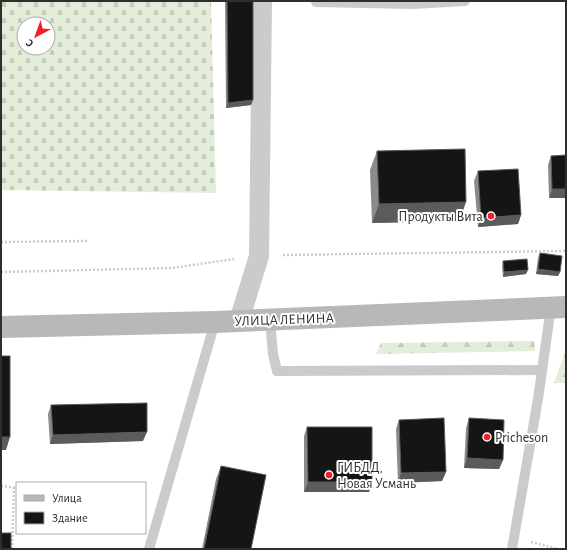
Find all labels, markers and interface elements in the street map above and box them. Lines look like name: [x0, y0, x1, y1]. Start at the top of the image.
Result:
north arrow: [16, 16, 56, 56]
text: С: [24, 37, 36, 49]
place label: Продукты Вита: [398, 210, 484, 224]
marker: Продукты Вита: [486, 211, 496, 221]
street label: УЛИЦА ЛЕНИНА: [234, 311, 334, 329]
place label: Pricheson: [495, 431, 548, 445]
marker: Pricheson: [482, 432, 492, 442]
place label: ГИБДД, Новая Усмань: [337, 461, 416, 491]
marker: ГИБДД, Новая Усмань: [324, 470, 334, 480]
legend: [16, 482, 146, 534]
text: Улица: [52, 492, 82, 504]
text: Здание: [52, 512, 88, 524]

